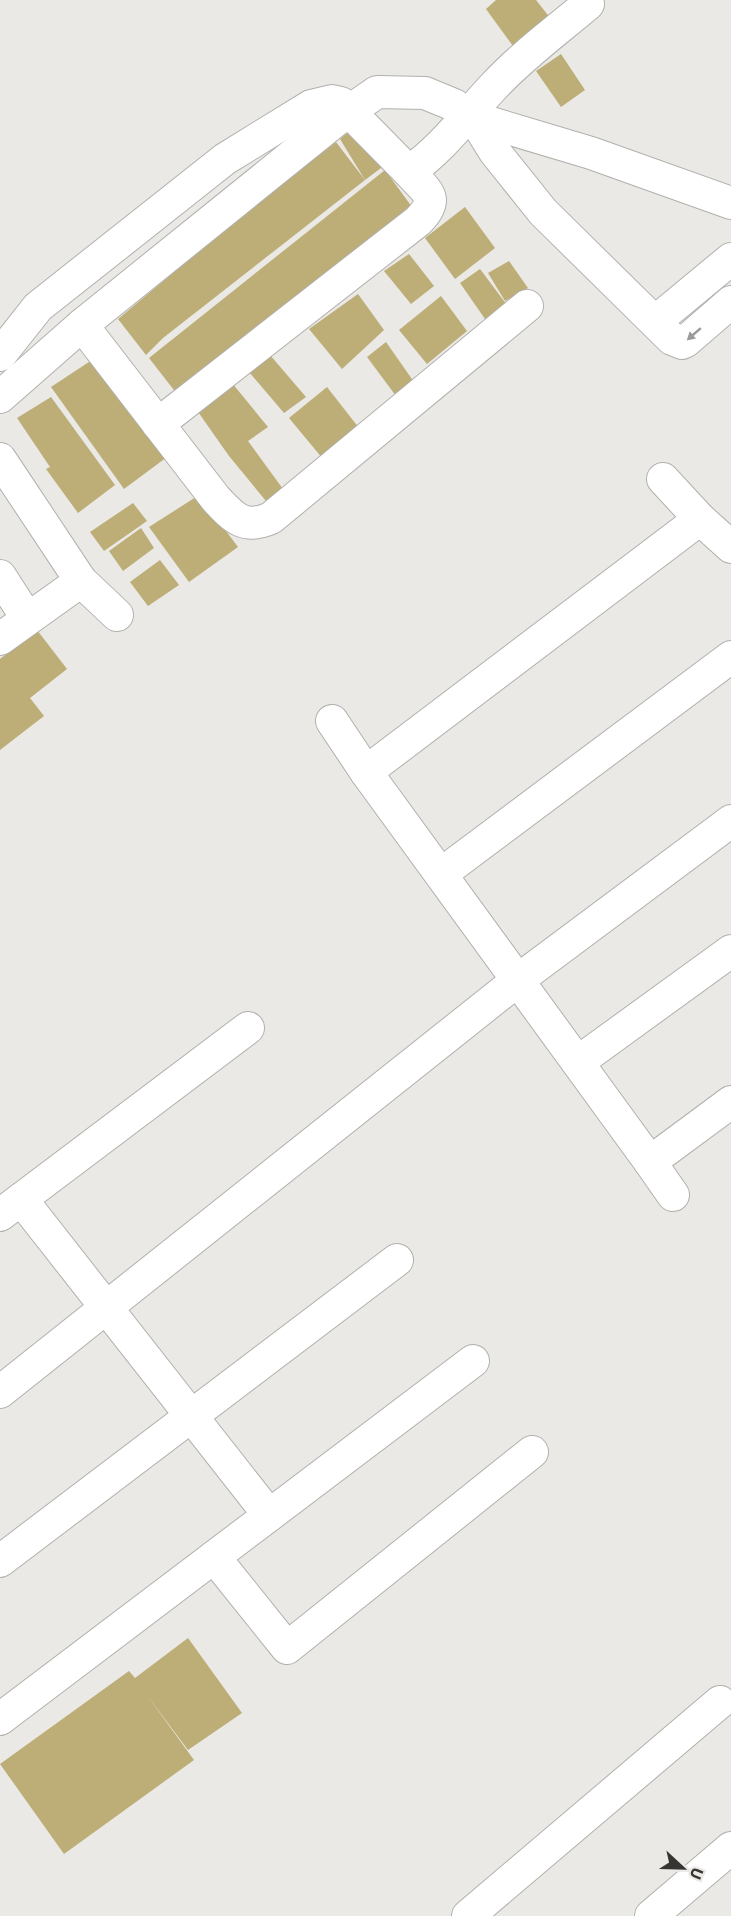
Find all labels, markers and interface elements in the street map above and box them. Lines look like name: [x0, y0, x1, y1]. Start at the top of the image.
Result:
one-way arrow: [687, 327, 702, 340]
north arrow: [653, 1838, 713, 1898]
text: U: [686, 1865, 708, 1883]

